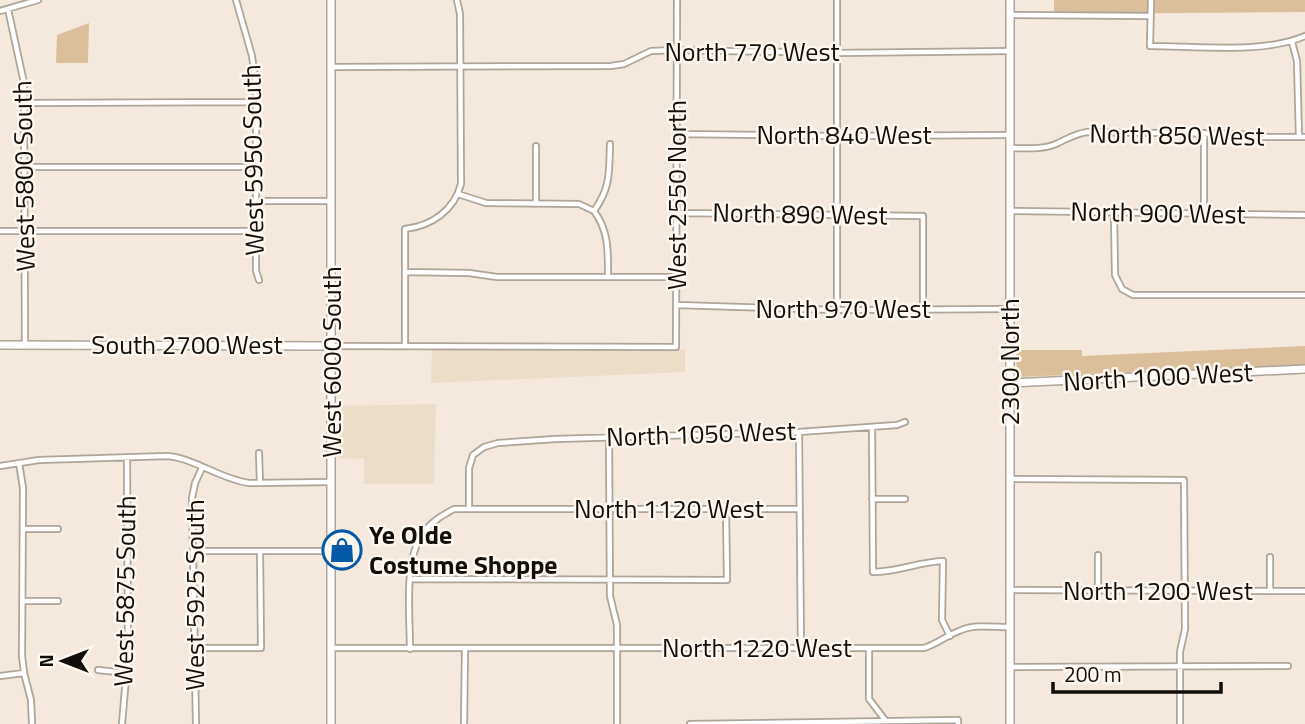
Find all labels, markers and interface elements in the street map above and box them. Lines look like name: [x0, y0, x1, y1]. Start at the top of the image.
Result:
street label: North 770 West: [664, 32, 840, 71]
street label: West 5950 South: [231, 64, 274, 256]
street label: West 5800 South: [2, 80, 45, 272]
street label: West 2550 North: [657, 100, 696, 290]
street label: North 850 West: [1089, 113, 1265, 156]
street label: North 840 West: [756, 115, 932, 154]
street label: North 900 West: [1070, 191, 1246, 234]
street label: North 890 West: [712, 192, 888, 235]
street label: West 6000 South: [312, 266, 351, 458]
street label: North 970 West: [755, 289, 931, 328]
street label: 2300 North: [990, 298, 1029, 426]
street label: South 2700 West: [91, 325, 283, 364]
street label: North 1000 West: [1062, 352, 1254, 401]
street label: North 1050 West: [605, 411, 797, 456]
street label: North 1120 West: [574, 489, 764, 528]
street label: West 5875 South: [103, 495, 146, 687]
street label: West 5925 South: [175, 499, 214, 691]
place label: Ye Olde Costume Shoppe: [369, 515, 558, 584]
shop icon: Ye Olde Costume Shoppe: [321, 529, 363, 571]
street label: North 1200 West: [1063, 571, 1253, 610]
north arrow: [28, 626, 98, 696]
street label: North 1220 West: [662, 628, 852, 667]
scale bar: [1053, 650, 1221, 694]
text: N: [31, 654, 60, 668]
text: 200 m: [1064, 658, 1121, 690]

